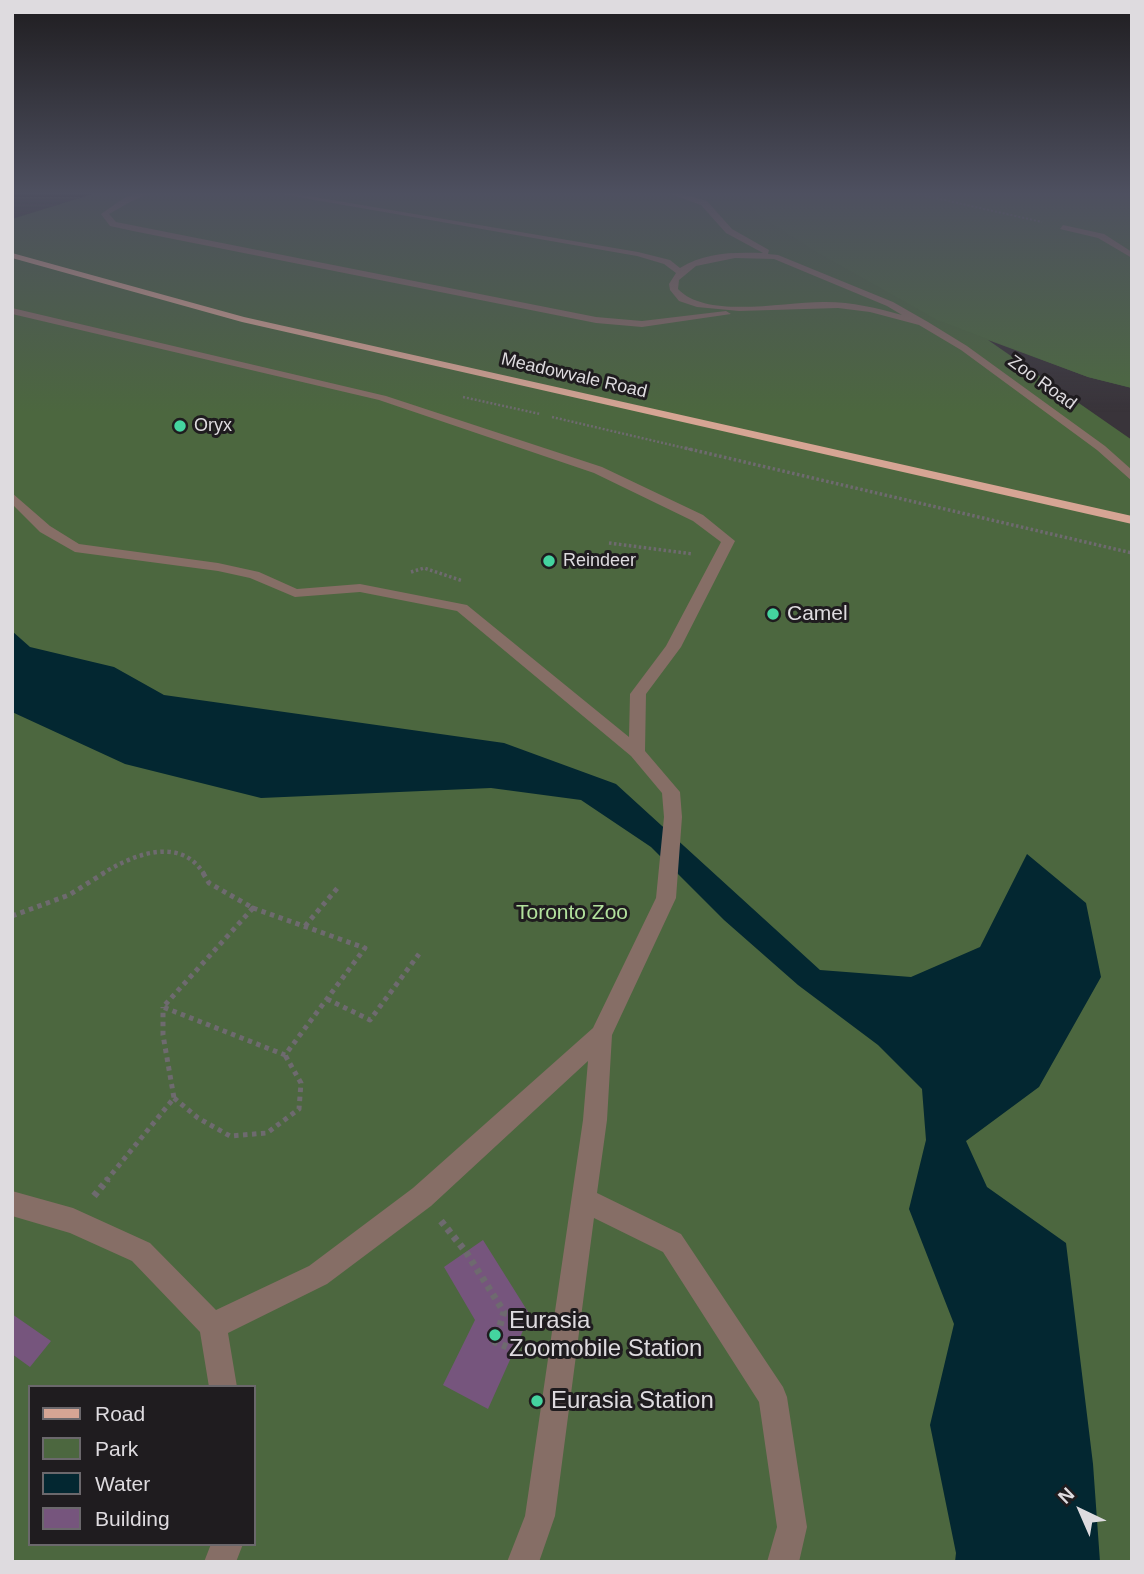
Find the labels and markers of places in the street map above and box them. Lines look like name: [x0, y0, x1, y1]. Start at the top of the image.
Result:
place label: Oryx: [194, 415, 232, 437]
marker: Oryx: [172, 418, 188, 434]
place label: Reindeer: [563, 550, 636, 572]
marker: Reindeer: [541, 553, 557, 569]
place label: Camel: [787, 601, 848, 627]
marker: Camel: [765, 606, 781, 622]
place label: Eurasia Zoomobile Station: [509, 1307, 702, 1363]
marker: Eurasia Zoomobile Station: [487, 1327, 503, 1343]
place label: Eurasia Station: [551, 1387, 714, 1415]
marker: Eurasia Station: [529, 1393, 545, 1409]

